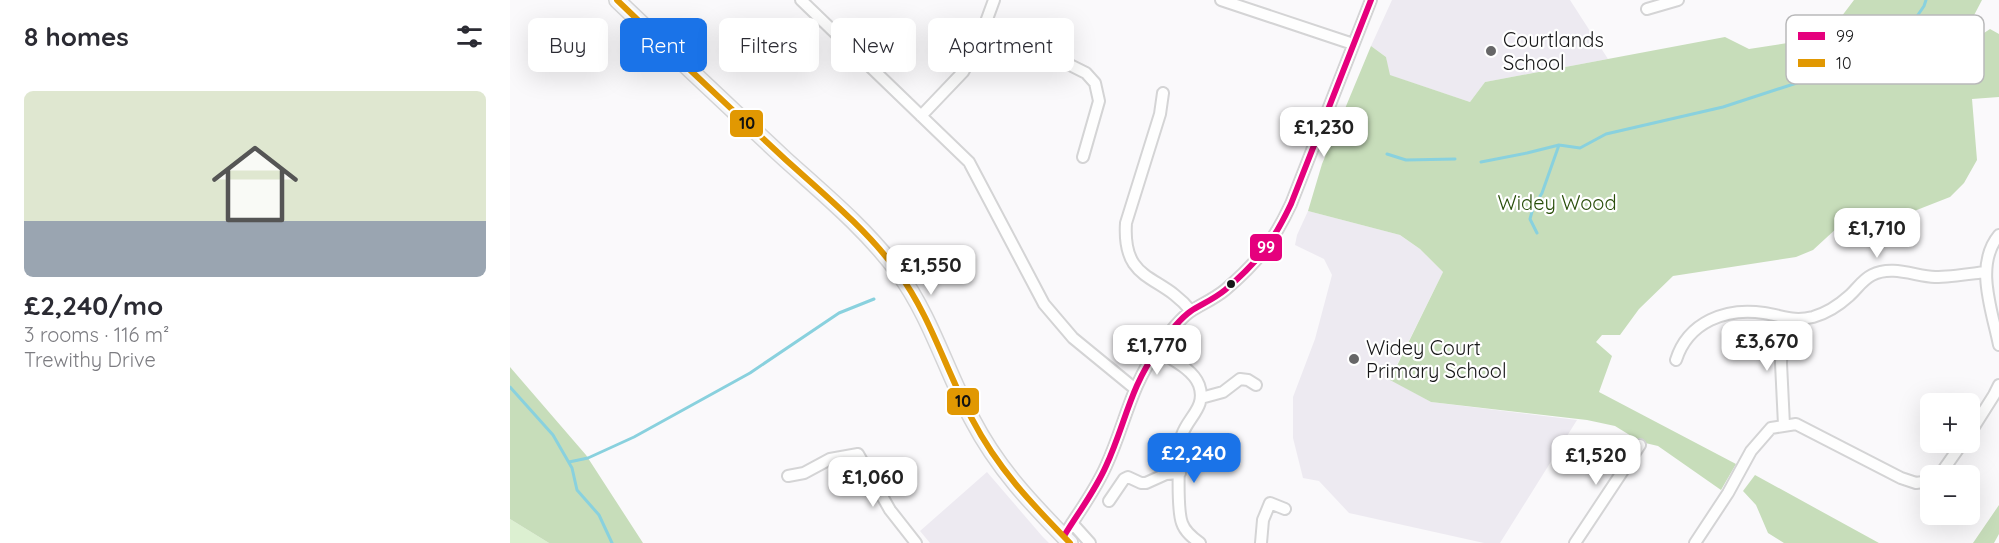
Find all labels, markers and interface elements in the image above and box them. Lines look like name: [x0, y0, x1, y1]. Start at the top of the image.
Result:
legend: [1786, 15, 1984, 84]
chip: Buy: [528, 18, 608, 72]
chip: Rent: [620, 18, 707, 72]
chip: Filters: [719, 18, 819, 72]
chip: New: [831, 18, 916, 72]
chip: Apartment: [928, 18, 1074, 72]
text: 8 homes: [24, 20, 129, 53]
icon: filters: [453, 20, 486, 53]
text: 99: [1836, 26, 1854, 46]
place label: Courtlands School: [1503, 27, 1604, 75]
marker: Courtlands School: [1484, 44, 1498, 58]
text: 10: [1836, 53, 1851, 73]
pin: £1,230: [1275, 107, 1373, 158]
line badge: 10: [729, 109, 764, 138]
text: 10: [739, 113, 755, 133]
text: £1,230: [1294, 114, 1354, 139]
icon: home: [201, 130, 309, 238]
park label: Widey Wood: [1497, 190, 1617, 215]
pin: £1,710: [1828, 208, 1926, 259]
text: £1,710: [1848, 215, 1906, 240]
line badge: 99: [1249, 233, 1283, 262]
text: 99: [1257, 237, 1275, 257]
pin: £1,550: [882, 245, 980, 296]
text: £1,550: [900, 252, 962, 277]
unlabelled marker: [1225, 278, 1237, 290]
text: £2,240/mo: [24, 289, 163, 322]
pin: £3,670: [1718, 321, 1816, 372]
text: 3 rooms · 116 m²: [24, 322, 169, 347]
pin: £1,770: [1108, 325, 1206, 376]
text: £3,670: [1735, 328, 1799, 353]
text: £1,770: [1127, 332, 1187, 357]
place label: Widey Court Primary School: [1366, 335, 1507, 383]
text: Trewithy Drive: [24, 347, 156, 372]
marker: Widey Court Primary School: [1347, 352, 1361, 366]
line badge: 10: [946, 387, 980, 416]
text: 10: [955, 391, 971, 411]
map controls: [1920, 393, 1980, 525]
button: +: [1920, 393, 1980, 453]
pin: £2,240: [1145, 433, 1243, 484]
pin: £1,520: [1547, 435, 1645, 486]
text: £2,240: [1162, 440, 1226, 465]
text: £1,520: [1566, 442, 1626, 467]
pin: £1,060: [824, 457, 922, 508]
text: £1,060: [842, 464, 904, 489]
button: −: [1920, 465, 1980, 525]

